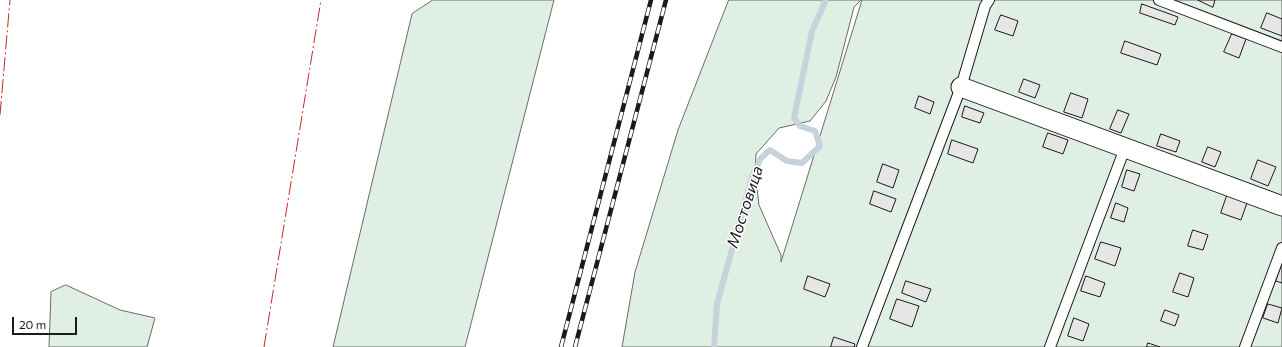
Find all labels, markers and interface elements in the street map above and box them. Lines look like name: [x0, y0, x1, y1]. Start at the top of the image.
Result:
water label: Мостовица: [723, 164, 767, 250]
scale bar: [14, 309, 79, 335]
text: 20 m: [19, 317, 46, 331]

